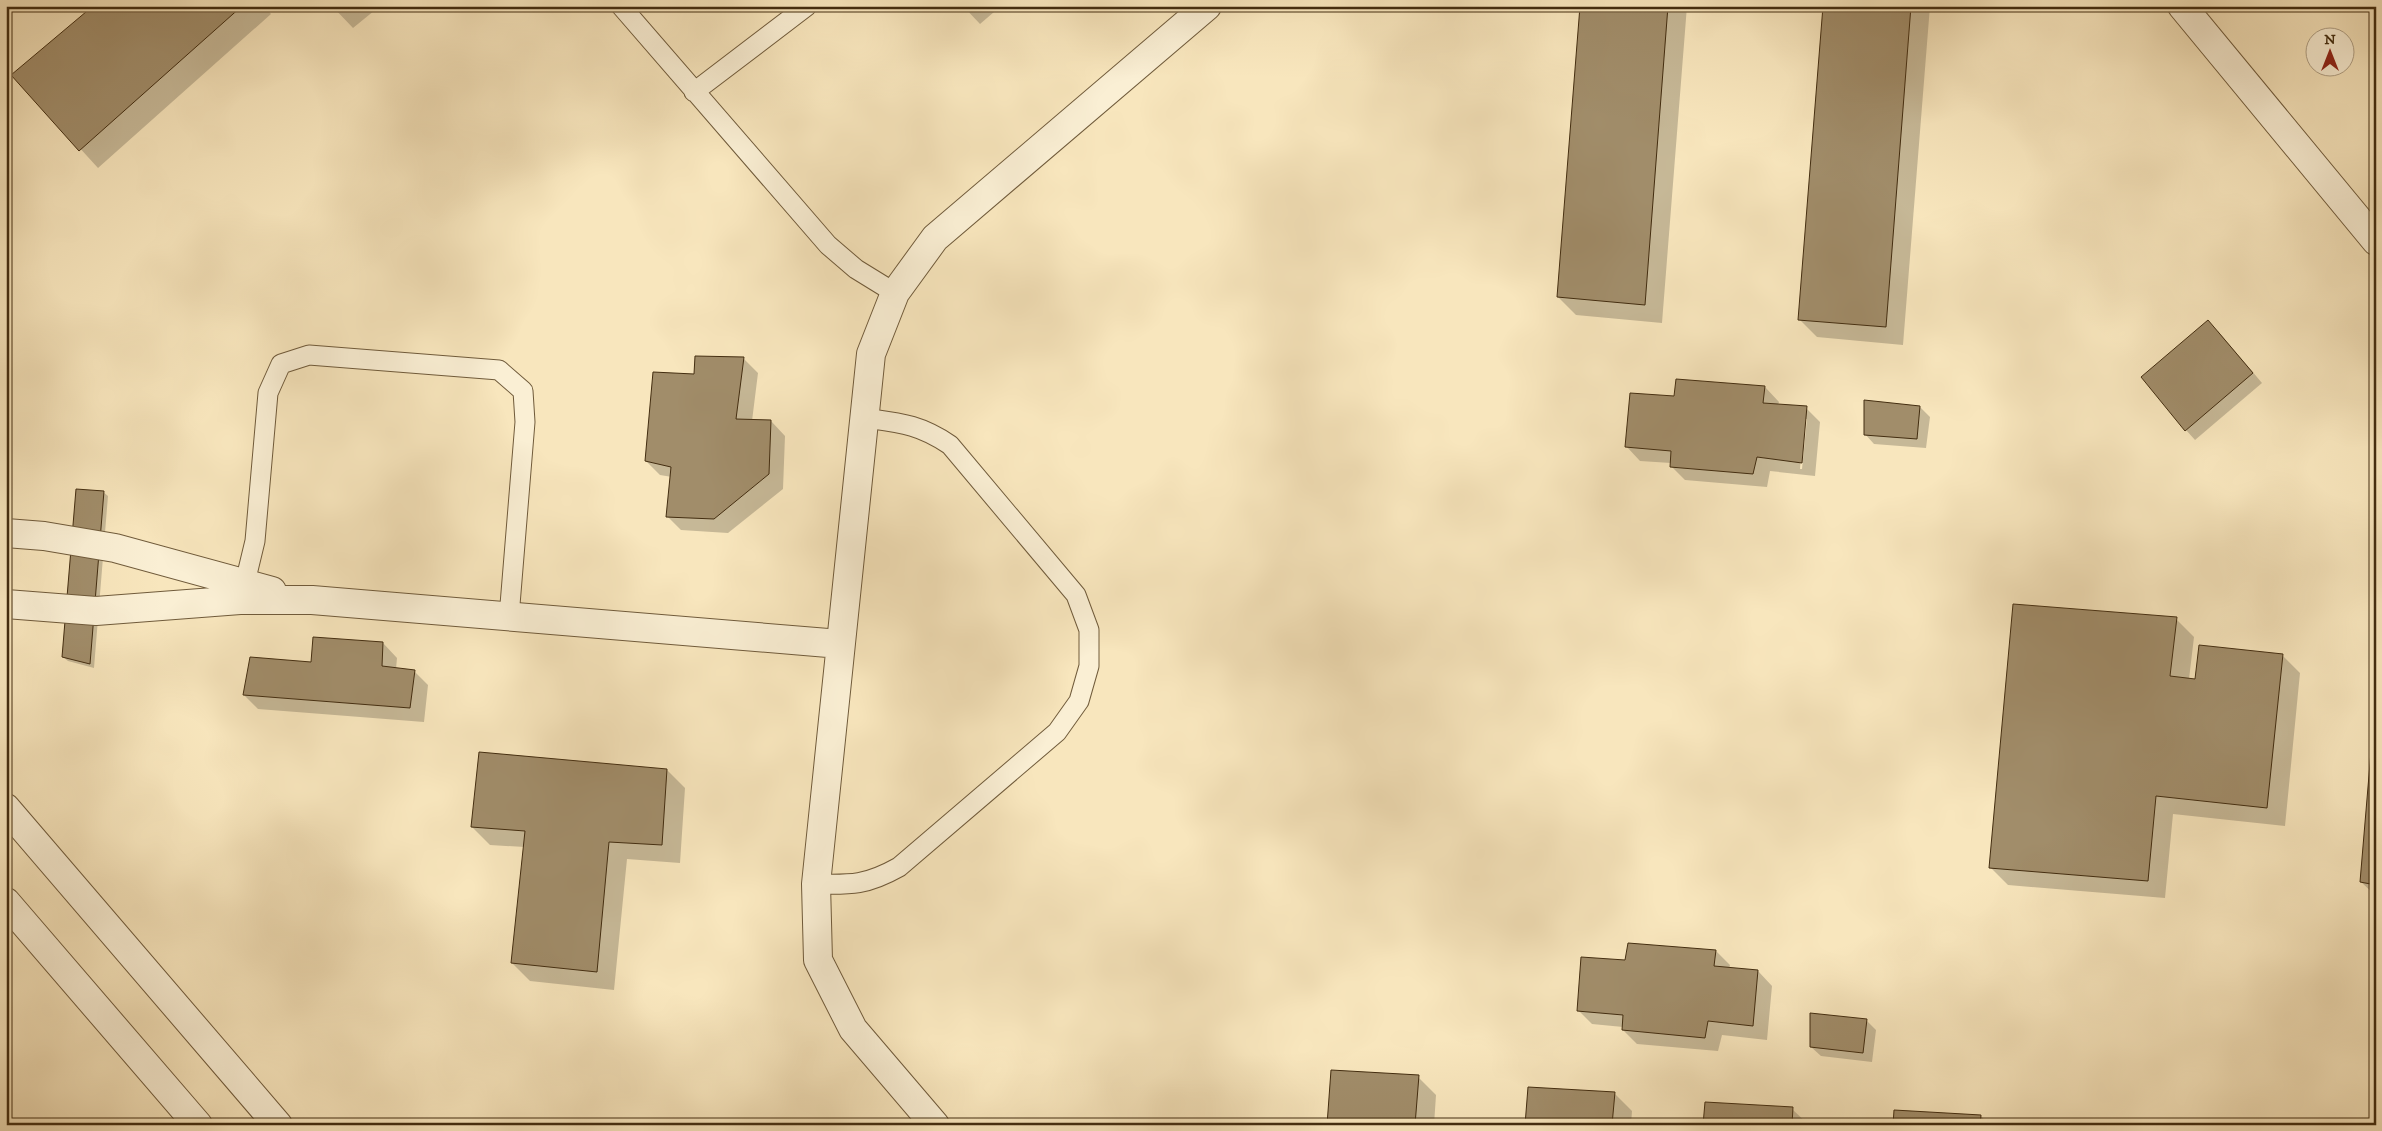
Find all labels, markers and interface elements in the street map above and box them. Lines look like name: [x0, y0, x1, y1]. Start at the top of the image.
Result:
north arrow: [2304, 28, 2354, 78]
text: N: [2324, 31, 2336, 49]

